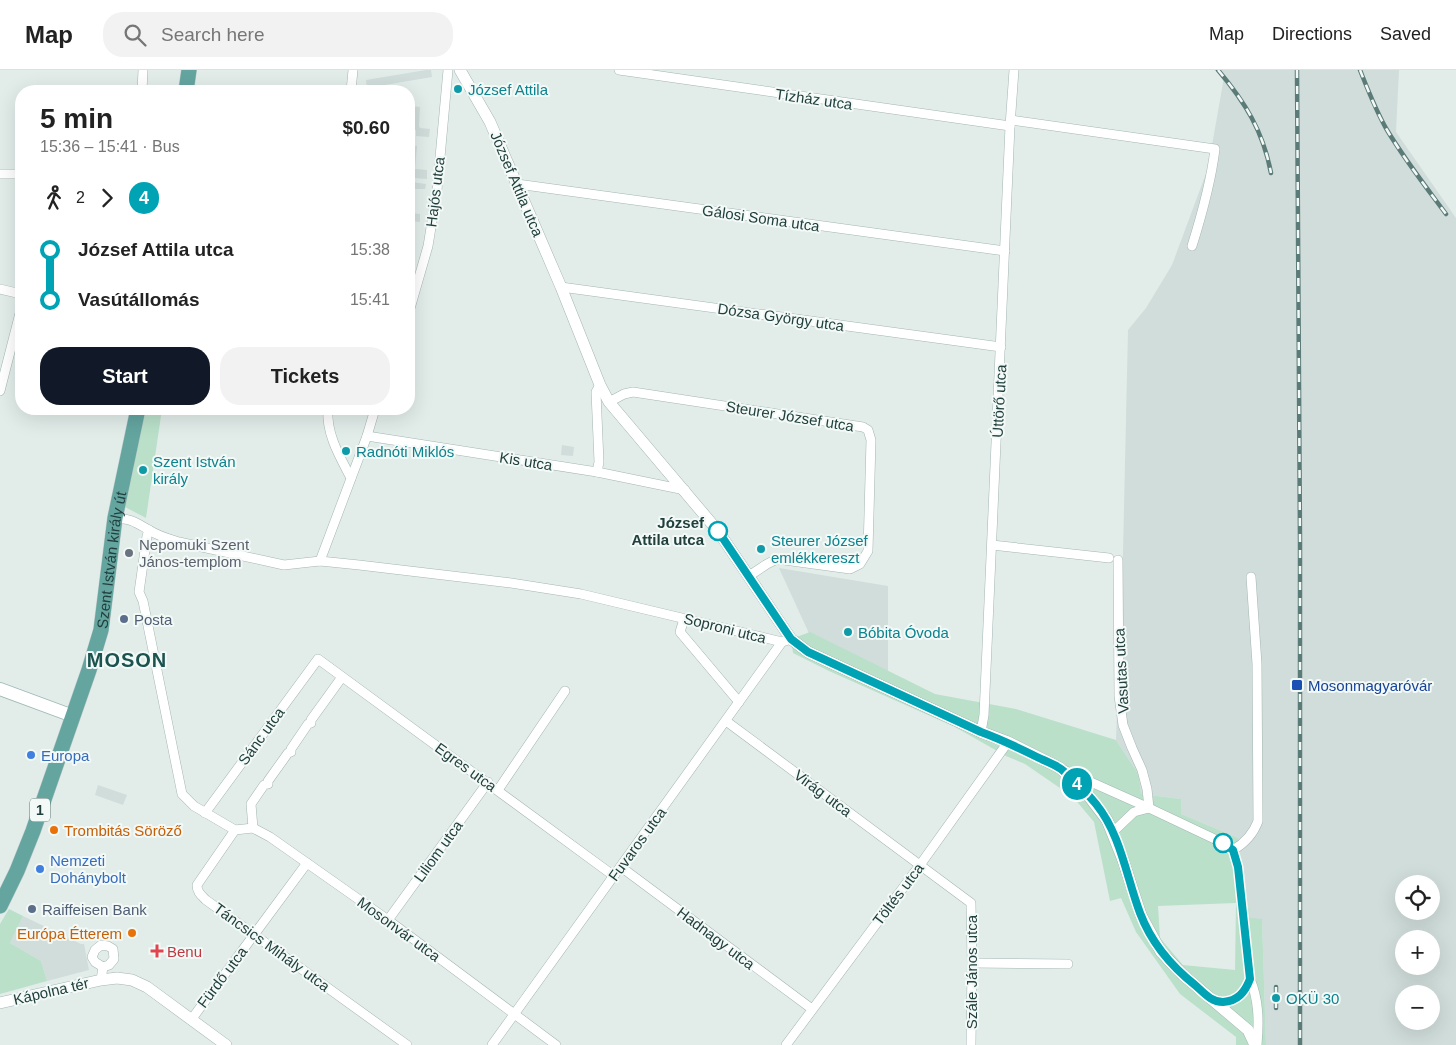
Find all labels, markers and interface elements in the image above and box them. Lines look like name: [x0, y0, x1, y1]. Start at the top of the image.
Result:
search box: [103, 12, 453, 57]
text: Map: [25, 21, 73, 48]
icon: search: [121, 21, 149, 49]
text: Search here: [161, 24, 265, 45]
text: Map: [1209, 24, 1244, 44]
text: Directions: [1272, 24, 1352, 44]
text: Saved: [1380, 24, 1431, 44]
place label: József Attila: [468, 81, 549, 98]
marker: József Attila: [452, 83, 464, 95]
street label: Tízház utca: [774, 85, 854, 113]
text: 5 min: [40, 103, 113, 134]
text: $0.60: [342, 117, 390, 138]
street label: József Attila utca: [487, 129, 547, 240]
text: 15:36 – 15:41 · Bus: [40, 138, 180, 155]
street label: Hajós utca: [422, 155, 448, 228]
icon: walk: [40, 184, 68, 212]
icon: forward: [93, 184, 121, 212]
text: 4: [139, 188, 149, 208]
text: 2: [76, 189, 85, 206]
street label: Gálosi Soma utca: [701, 201, 821, 235]
text: József Attila utca: [78, 239, 234, 260]
text: 15:38: [350, 241, 390, 258]
text: Vasútállomás: [78, 289, 199, 310]
text: 15:41: [350, 291, 390, 308]
street label: Dózsa György utca: [717, 300, 846, 334]
button: Start: [40, 347, 210, 405]
button: Tickets: [220, 347, 390, 405]
street label: Úttörő utca: [989, 363, 1009, 438]
street label: Steurer József utca: [725, 397, 856, 435]
place label: Radnóti Miklós: [356, 443, 454, 460]
marker: Radnóti Miklós: [340, 445, 352, 457]
street label: Kis utca: [498, 448, 554, 474]
place label: Szent István király: [153, 453, 236, 487]
marker: Szent István király: [137, 464, 149, 476]
street label: Szent István király út: [93, 489, 129, 630]
place label: József Attila utca: [631, 514, 705, 548]
marker: József Attila utca: [708, 521, 728, 541]
place label: Steurer József emlékkereszt: [771, 532, 869, 566]
place label: Nepomuki Szent János-templom: [139, 536, 250, 570]
marker: Steurer József emlékkereszt: [755, 543, 767, 555]
marker: Nepomuki Szent János-templom: [123, 547, 135, 559]
street label: Soproni utca: [682, 610, 769, 647]
place label: Posta: [134, 611, 173, 628]
marker: Posta: [118, 613, 130, 625]
place label: Bóbita Óvoda: [858, 624, 950, 641]
marker: Bóbita Óvoda: [842, 626, 854, 638]
street label: Vasutas utca: [1110, 627, 1132, 714]
district label: MOSON: [87, 649, 167, 671]
place label: Mosonmagyaróvár: [1308, 677, 1432, 694]
marker: Mosonmagyaróvár: [1290, 678, 1304, 692]
street label: Sánc utca: [235, 703, 288, 768]
street label: Egres utca: [432, 739, 501, 795]
place label: Europa: [41, 747, 90, 764]
marker: Europa: [25, 749, 37, 761]
street label: Virág utca: [791, 766, 856, 820]
line badge: 4: [1061, 768, 1093, 800]
text: 4: [1072, 774, 1082, 794]
road number: 1: [30, 798, 50, 822]
street label: Fuvaros utca: [605, 803, 670, 884]
street label: Liliom utca: [410, 816, 466, 885]
place label: Trombitás Söröző: [64, 822, 182, 839]
marker: Trombitás Söröző: [48, 824, 60, 836]
unlabelled marker: [1213, 833, 1233, 853]
place label: Nemzeti Dohánybolt: [50, 852, 127, 886]
street label: Töltés utca: [869, 859, 927, 928]
marker: Nemzeti Dohánybolt: [34, 863, 46, 875]
map controls: [1395, 875, 1440, 1030]
button: locate: [1395, 875, 1440, 920]
street label: Mosonvár utca: [354, 893, 444, 965]
street label: Táncsics Mihály utca: [211, 899, 334, 995]
place label: Raiffeisen Bank: [42, 901, 147, 918]
marker: Raiffeisen Bank: [26, 903, 38, 915]
street label: Hadnagy utca: [674, 903, 759, 973]
street label: Szále János utca: [963, 914, 980, 1029]
place label: Európa Étterem: [17, 925, 122, 942]
marker: Európa Étterem: [126, 927, 138, 939]
button: +: [1395, 930, 1440, 975]
place label: Benu: [167, 943, 202, 960]
street label: Fürdő utca: [194, 943, 251, 1011]
marker: Benu: [151, 945, 163, 957]
street label: Kápolna tér: [12, 974, 90, 1008]
button: −: [1395, 985, 1440, 1030]
place label: OKÜ 30: [1286, 990, 1339, 1007]
marker: OKÜ 30: [1270, 992, 1282, 1004]

